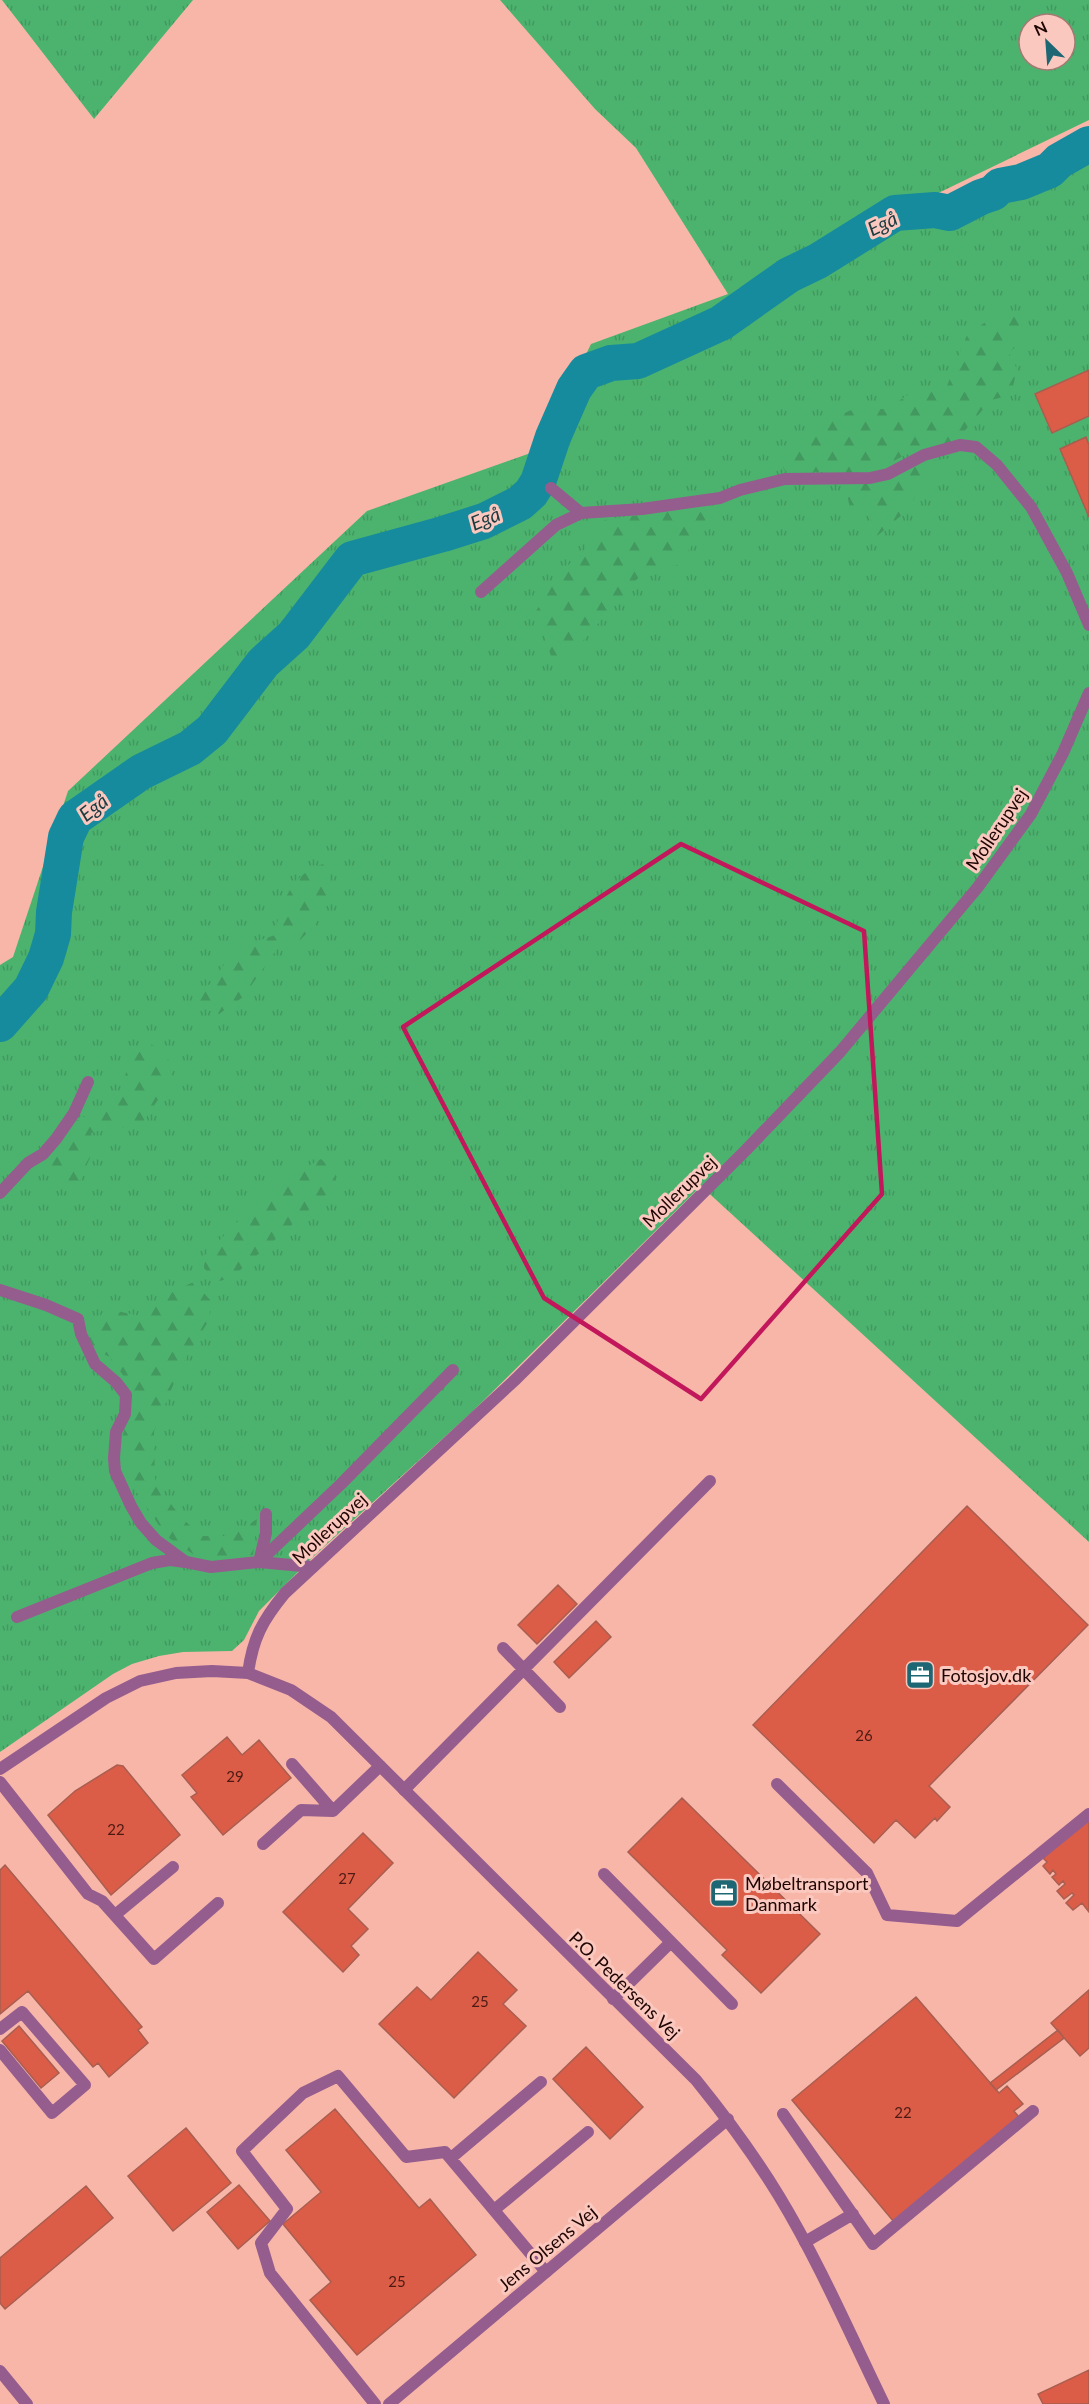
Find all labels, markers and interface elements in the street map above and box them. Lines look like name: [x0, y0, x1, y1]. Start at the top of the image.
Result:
north arrow: [1017, 12, 1077, 72]
text: N: [1031, 17, 1050, 39]
water label: Egå: [863, 206, 901, 240]
water label: Egå: [466, 501, 504, 535]
street label: Mollerupvej: [961, 784, 1031, 874]
water label: Egå: [74, 788, 112, 826]
street label: Mollerupvej: [638, 1150, 720, 1232]
street label: Mollerupvej: [287, 1488, 371, 1568]
office icon: Fotosjov.dk: [904, 1659, 936, 1691]
place label: Fotosjov.dk: [941, 1664, 1032, 1686]
house number: 26: [855, 1726, 873, 1744]
house number: 29: [226, 1767, 244, 1785]
house number: 22: [107, 1820, 125, 1838]
house number: 27: [338, 1869, 356, 1887]
place label: Møbeltransport Danmark: [745, 1872, 869, 1915]
office icon: Møbeltransport Danmark: [708, 1877, 740, 1909]
street label: P.O. Pedersens Vej: [565, 1927, 685, 2043]
house number: 25: [471, 1992, 489, 2010]
house number: 22: [894, 2103, 912, 2121]
street label: Jens Olsens Vej: [493, 2201, 601, 2295]
house number: 25: [388, 2272, 406, 2290]

